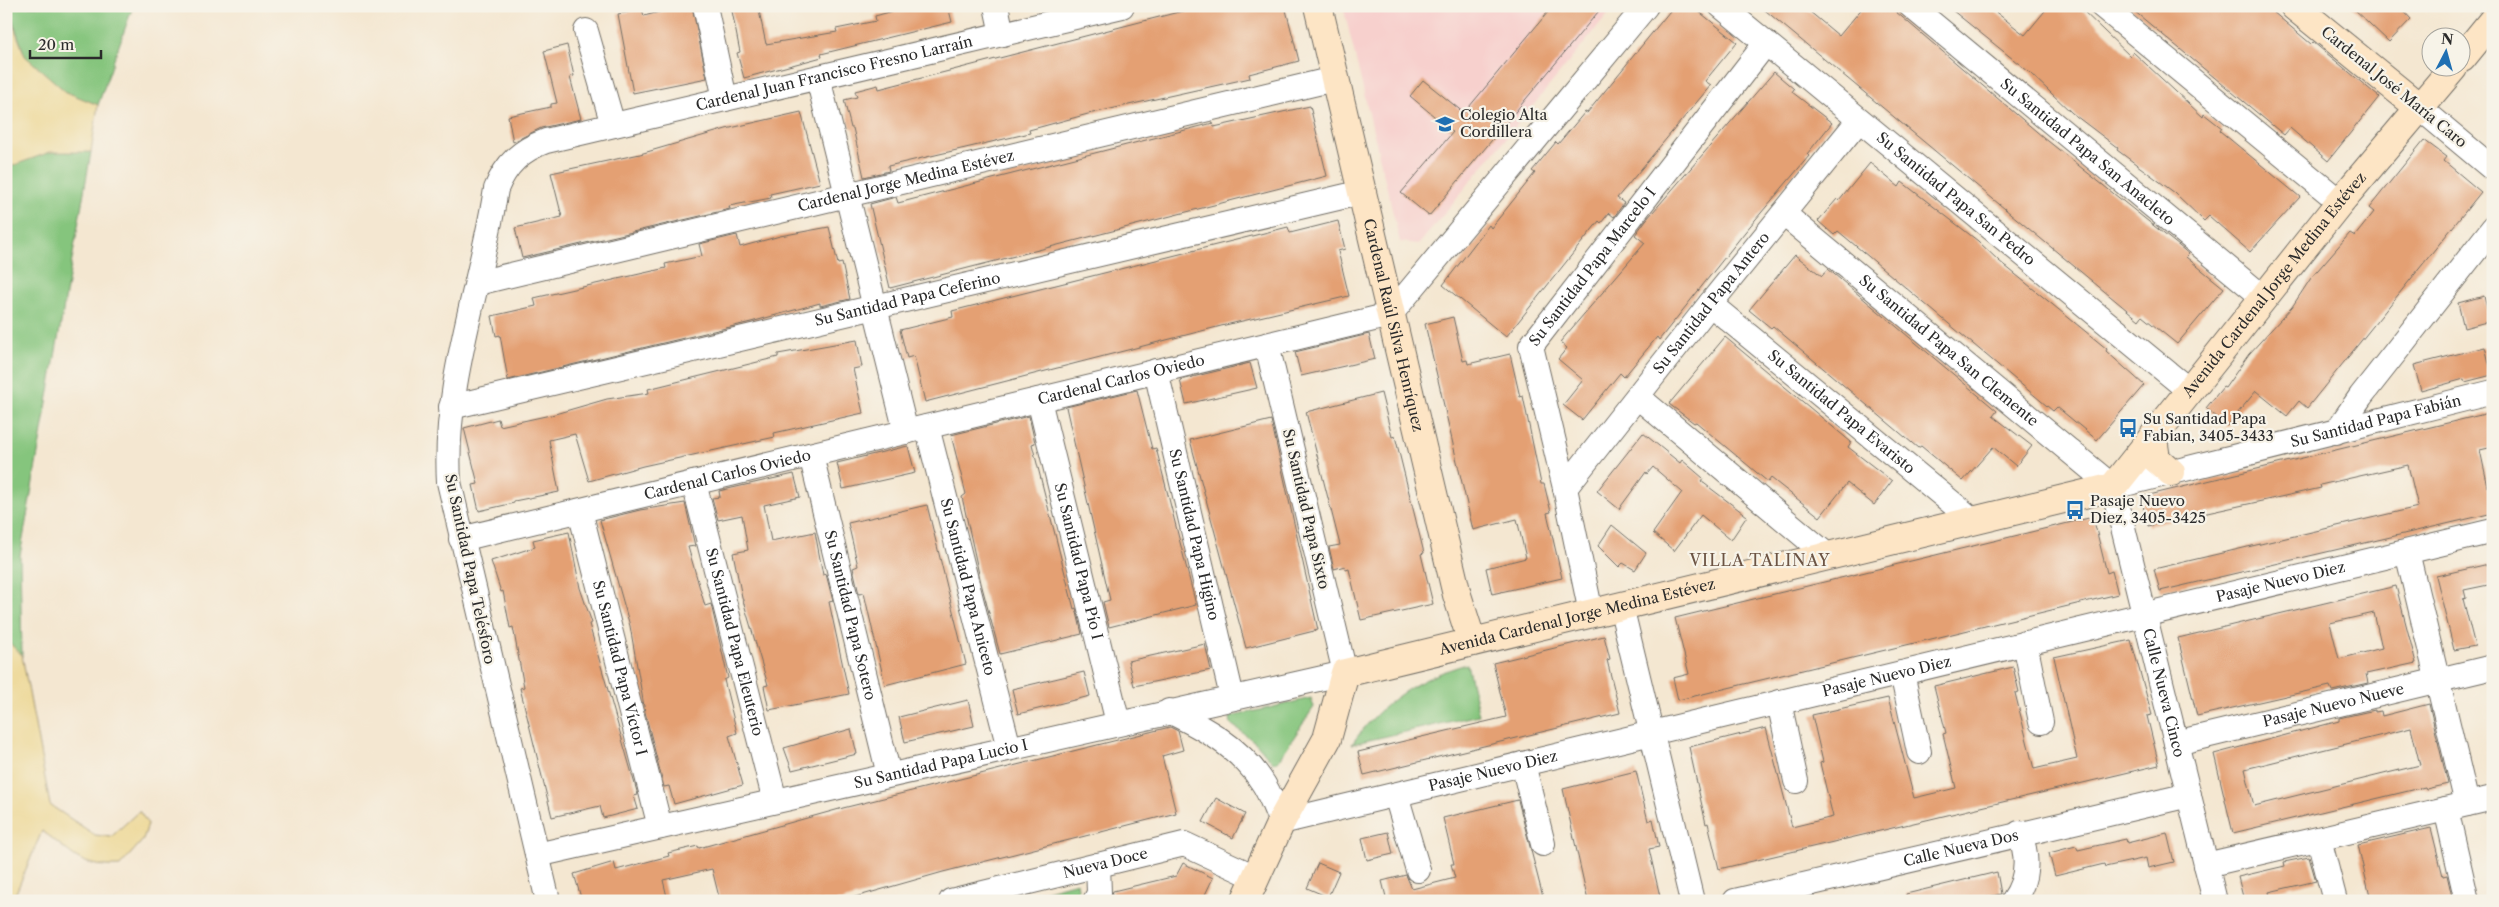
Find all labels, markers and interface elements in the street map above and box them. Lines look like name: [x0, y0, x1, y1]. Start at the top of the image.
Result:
street label: Cardenal José María Caro: [2317, 22, 2471, 151]
scale bar: [30, 28, 101, 60]
north arrow: [2422, 28, 2472, 78]
text: N: [2440, 29, 2454, 49]
street label: Cardenal Juan Francisco Fresno Larraín: [694, 31, 975, 115]
text: 20 m: [38, 35, 74, 54]
street label: Su Santidad Papa San Anacleto: [1997, 74, 2179, 229]
place label: Colegio Alta Cordillera: [1460, 105, 1548, 141]
school or university icon: Colegio Alta Cordillera: [1434, 113, 1456, 135]
street label: Su Santidad Papa San Pedro: [1873, 128, 2039, 269]
street label: Cardenal Jorge Medina Estévez: [796, 145, 1016, 215]
street label: Avenida Cardenal Jorge Medina Estévez: [2178, 168, 2370, 402]
street label: Su Santidad Papa Marcelo I: [1525, 183, 1660, 350]
street label: Cardenal Raúl Silva Henríquez: [1360, 217, 1428, 434]
street label: Su Santidad Papa Antero: [1649, 228, 1774, 377]
street label: Su Santidad Papa Ceferino: [813, 268, 1002, 330]
street label: Su Santidad Papa San Clemente: [1855, 270, 2043, 430]
street label: Su Santidad Papa Evaristo: [1764, 345, 1919, 478]
street label: Cardenal Carlos Oviedo: [1036, 350, 1206, 409]
street label: Su Santidad Papa Fabián: [2288, 390, 2464, 451]
place label: Su Santidad Papa Fabian, 3405-3433: [2143, 409, 2274, 445]
bus stop icon: Su Santidad Papa Fabian, 3405-3433: [2117, 417, 2139, 439]
street label: Su Santidad Papa Sixto: [1279, 427, 1334, 591]
street label: Cardenal Carlos Oviedo: [642, 445, 813, 504]
street label: Su Santidad Papa Higino: [1165, 447, 1224, 622]
street label: Su Santidad Papa Telésforo: [441, 472, 500, 666]
street label: Su Santidad Papa Pío I: [1051, 481, 1107, 641]
place label: Pasaje Nuevo Diez, 3405-3425: [2090, 491, 2206, 527]
street label: Su Santidad Papa Aniceto: [937, 496, 1000, 677]
bus stop icon: Pasaje Nuevo Diez, 3405-3425: [2064, 499, 2086, 521]
street label: Su Santidad Papa Sotero: [821, 528, 880, 702]
street label: Su Santidad Papa Eleuterio: [702, 546, 768, 738]
district label: VILLA TALINAY: [1689, 550, 1830, 570]
street label: Pasaje Nuevo Diez: [2214, 557, 2347, 606]
street label: Avenida Cardenal Jorge Medina Estévez: [1436, 574, 1717, 659]
street label: Su Santidad Papa Víctor I: [589, 578, 652, 757]
street label: Calle Nueva Cinco: [2139, 626, 2189, 759]
street label: Pasaje Nuevo Diez: [1820, 651, 1953, 701]
street label: Pasaje Nuevo Nueve: [2261, 679, 2406, 731]
street label: Su Santidad Papa Lucio I: [852, 735, 1029, 792]
street label: Pasaje Nuevo Diez: [1426, 746, 1559, 795]
street label: Calle Nueva Dos: [1901, 825, 2020, 870]
street label: Nueva Doce: [1061, 843, 1150, 882]

